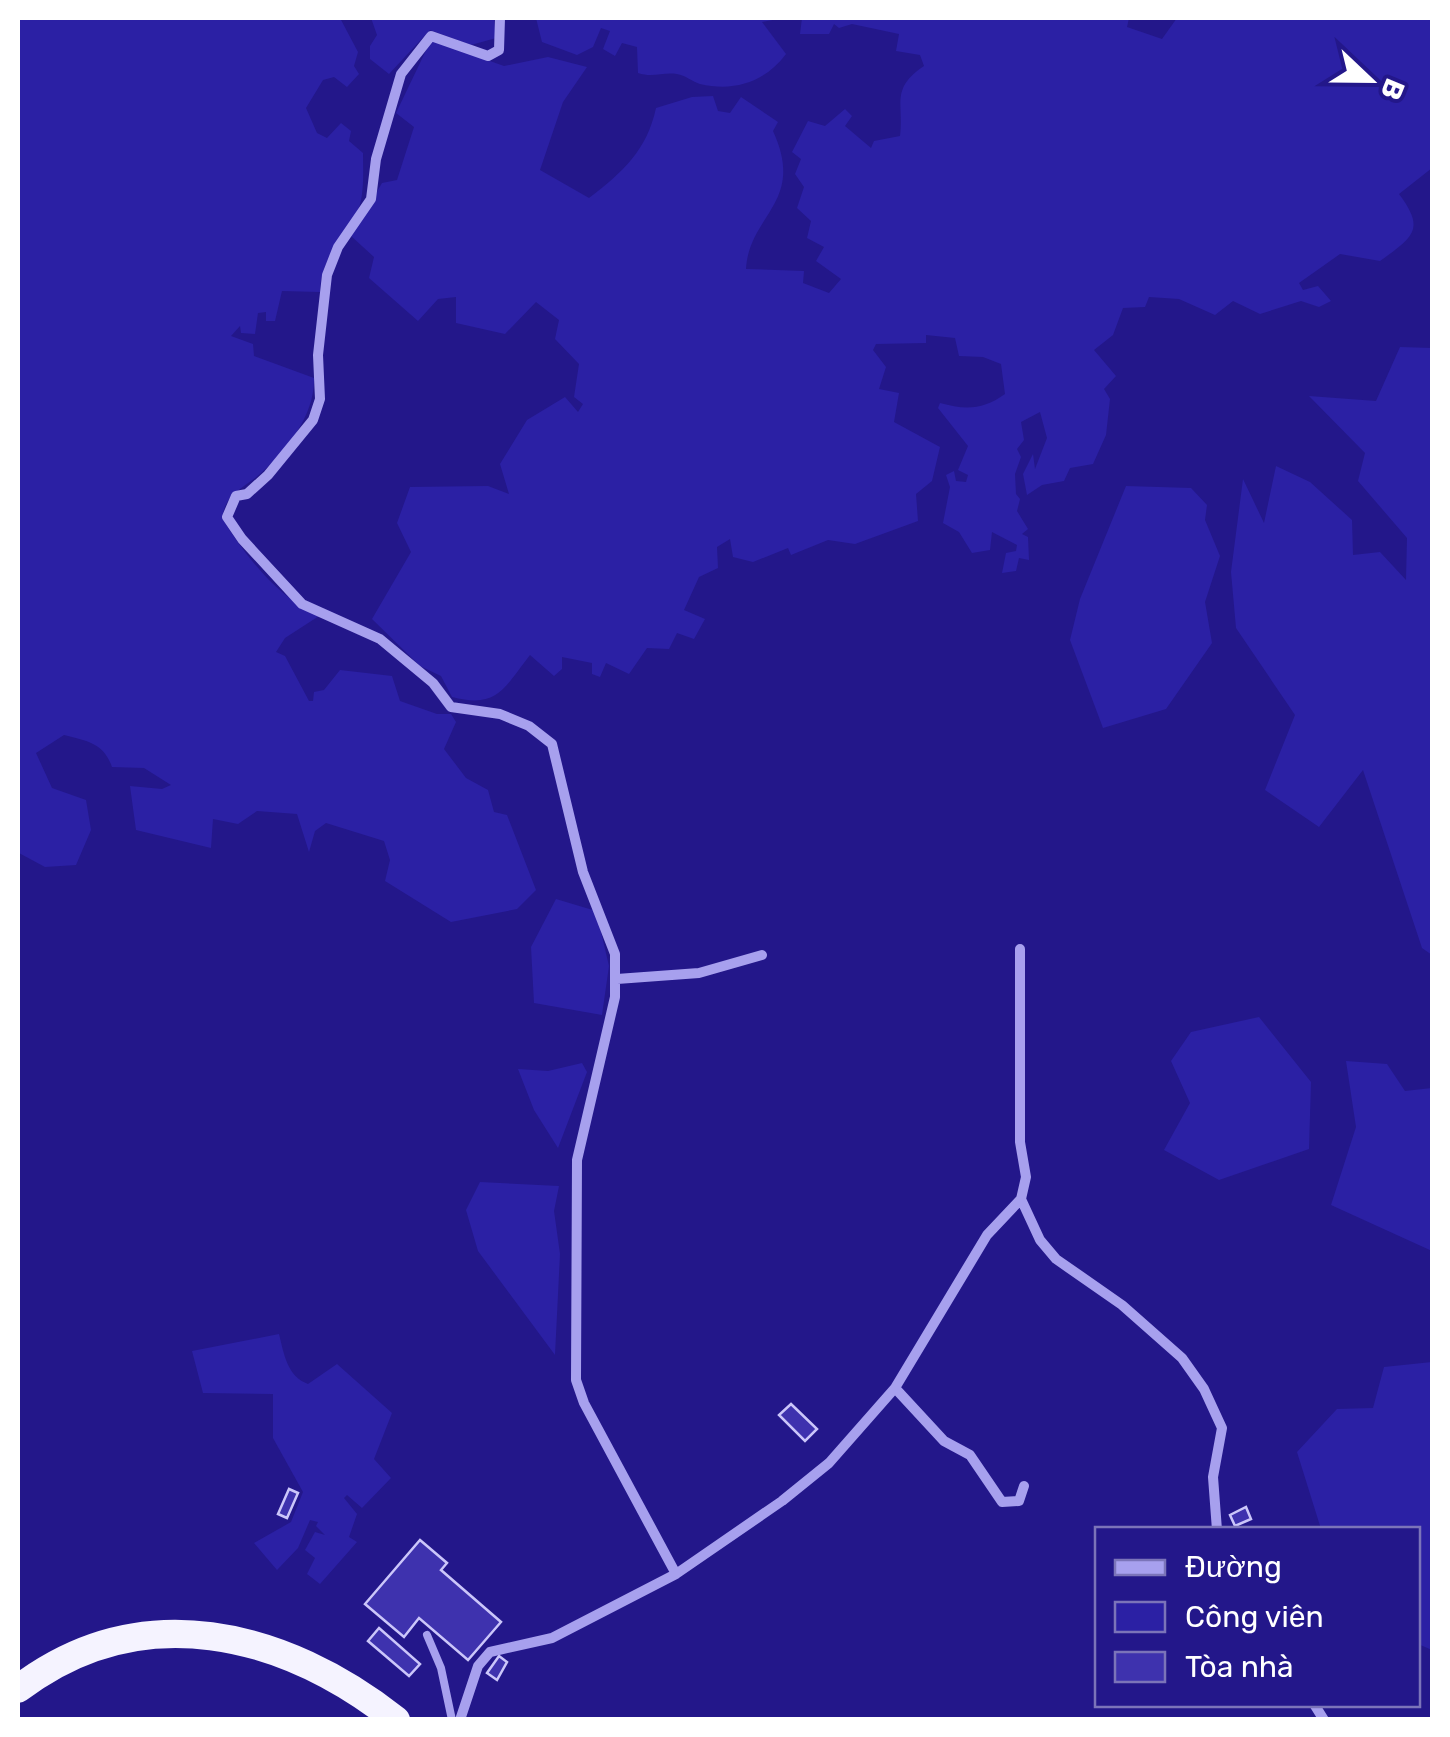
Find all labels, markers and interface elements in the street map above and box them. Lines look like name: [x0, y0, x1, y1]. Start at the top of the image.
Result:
north arrow: [1320, 30, 1420, 130]
text: B: [1374, 74, 1412, 105]
legend: [1095, 1527, 1420, 1707]
text: Đường: [1185, 1549, 1282, 1585]
text: Công viên: [1185, 1599, 1324, 1635]
text: Tòa nhà: [1185, 1649, 1294, 1685]

